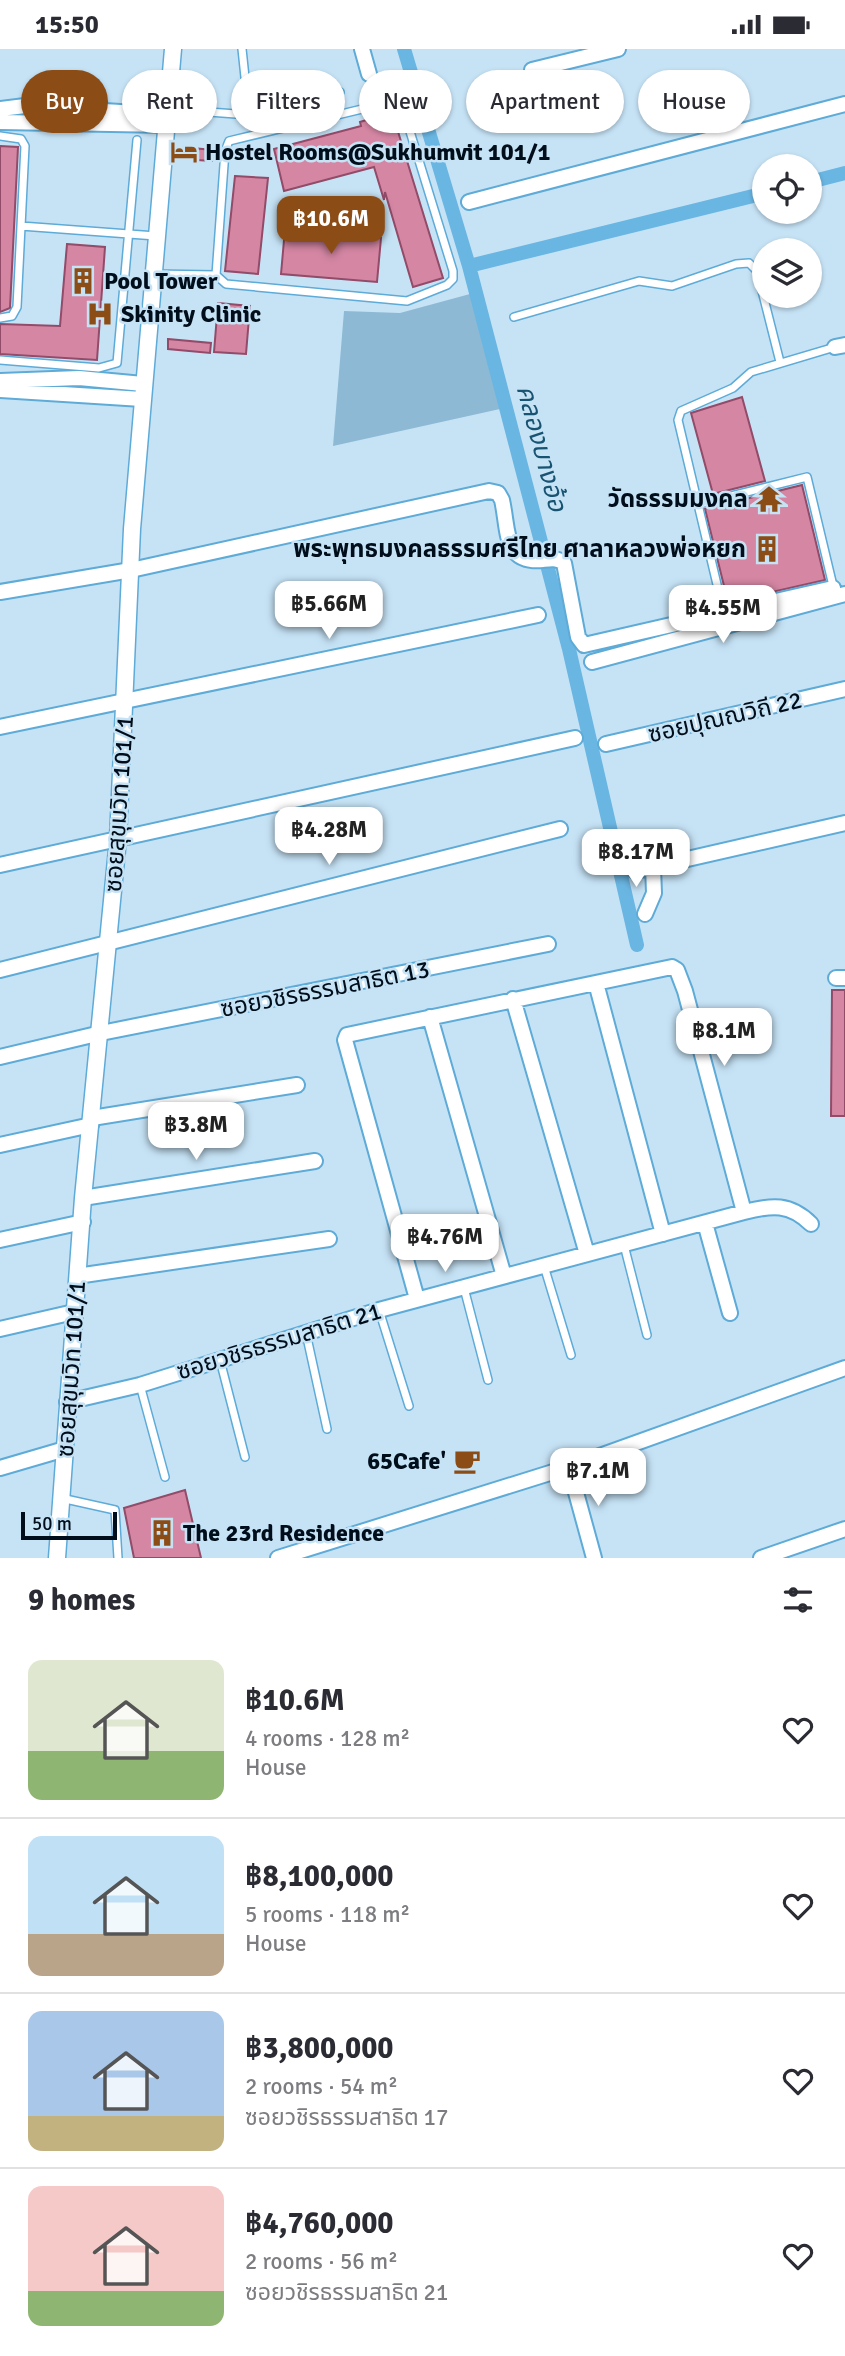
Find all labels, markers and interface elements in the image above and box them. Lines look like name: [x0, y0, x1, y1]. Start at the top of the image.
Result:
text: 15:50: [35, 9, 99, 41]
chip: Buy: [21, 70, 108, 133]
chip: Rent: [122, 70, 217, 133]
chip: Filters: [231, 70, 345, 133]
chip: New: [359, 70, 452, 133]
chip: Apartment: [466, 70, 624, 133]
chip: House: [638, 70, 750, 133]
hotel icon: Hostel Rooms@Sukhumvit 101/1: [169, 137, 199, 167]
place label: Hostel Rooms@Sukhumvit 101/1: [205, 137, 550, 167]
map controls: [752, 154, 822, 308]
button: locate: [752, 154, 822, 224]
pin: ฿10.6M: [274, 197, 388, 256]
text: ฿10.6M: [293, 204, 369, 233]
button: layers: [752, 238, 822, 308]
building icon: Pool Tower: [68, 266, 98, 296]
place label: Pool Tower: [104, 266, 218, 296]
hospital icon: Skinity Clinic: [85, 299, 115, 329]
place label: Skinity Clinic: [121, 299, 261, 329]
water label: คลองบางอ้อ: [509, 381, 574, 516]
place label: วัดธรรมมงคล: [608, 484, 748, 514]
temple icon: วัดธรรมมงคล: [754, 484, 784, 514]
place label: พระพุทธมงคลธรรมศรีไทย ศาลาหลวงพ่อหยก: [293, 534, 746, 564]
building icon: พระพุทธมงคลธรรมศรีไทย ศาลาหลวงพ่อหยก: [752, 534, 782, 564]
pin: ฿5.66M: [272, 581, 386, 641]
pin: ฿4.55M: [666, 585, 780, 645]
text: ฿5.66M: [291, 589, 367, 618]
text: ฿4.55M: [685, 593, 761, 622]
street label: ซอยปุณณวิถี 22: [645, 685, 805, 749]
street label: ซอยสุขุมวิท 101/1: [98, 715, 140, 893]
pin: ฿4.28M: [272, 807, 386, 867]
text: ฿4.28M: [291, 815, 367, 844]
pin: ฿8.17M: [579, 829, 693, 889]
text: ฿8.17M: [598, 837, 674, 866]
street label: ซอยวชิรธรรมสาธิต 13: [218, 954, 432, 1024]
pin: ฿8.1M: [675, 1009, 773, 1068]
text: ฿8.1M: [692, 1016, 756, 1045]
pin: ฿3.8M: [147, 1103, 245, 1162]
text: ฿3.8M: [164, 1110, 228, 1139]
pin: ฿4.76M: [388, 1215, 502, 1274]
text: ฿4.76M: [407, 1222, 483, 1251]
street label: ซอยสุขุมวิท 101/1: [50, 1280, 92, 1458]
street label: ซอยวชิรธรรมสาธิต 21: [173, 1296, 385, 1386]
place label: 65Cafe': [367, 1446, 446, 1476]
cafe icon: 65Cafe': [452, 1446, 482, 1476]
pin: ฿7.1M: [549, 1449, 647, 1508]
text: ฿7.1M: [566, 1456, 630, 1485]
scale bar: [21, 1509, 117, 1541]
text: 50 m: [32, 1512, 72, 1536]
building icon: The 23rd Residence: [147, 1518, 177, 1548]
place label: The 23rd Residence: [183, 1518, 384, 1548]
icon: filters: [779, 1581, 817, 1619]
text: 9 homes: [28, 1582, 135, 1619]
text: ฿10.6M: [245, 1682, 345, 1719]
icon: home: [84, 1688, 168, 1772]
icon: heart: [779, 1711, 817, 1749]
text: 4 rooms · 128 m²: [245, 1724, 410, 1753]
text: House: [245, 1753, 307, 1782]
text: ฿8,100,000: [245, 1858, 394, 1895]
icon: home: [84, 1864, 168, 1948]
icon: heart: [779, 1887, 817, 1925]
text: 5 rooms · 118 m²: [245, 1900, 410, 1929]
text: House: [245, 1929, 307, 1958]
text: ฿3,800,000: [245, 2030, 394, 2067]
icon: home: [84, 2039, 168, 2123]
icon: heart: [779, 2062, 817, 2100]
text: 2 rooms · 54 m²: [245, 2072, 398, 2101]
text: ซอยวชิรธรรมสาธิต 17: [245, 2103, 448, 2132]
text: ฿4,760,000: [245, 2205, 394, 2242]
icon: home: [84, 2214, 168, 2298]
icon: heart: [779, 2237, 817, 2275]
text: 2 rooms · 56 m²: [245, 2247, 398, 2276]
text: ซอยวชิรธรรมสาธิต 21: [245, 2278, 448, 2307]

